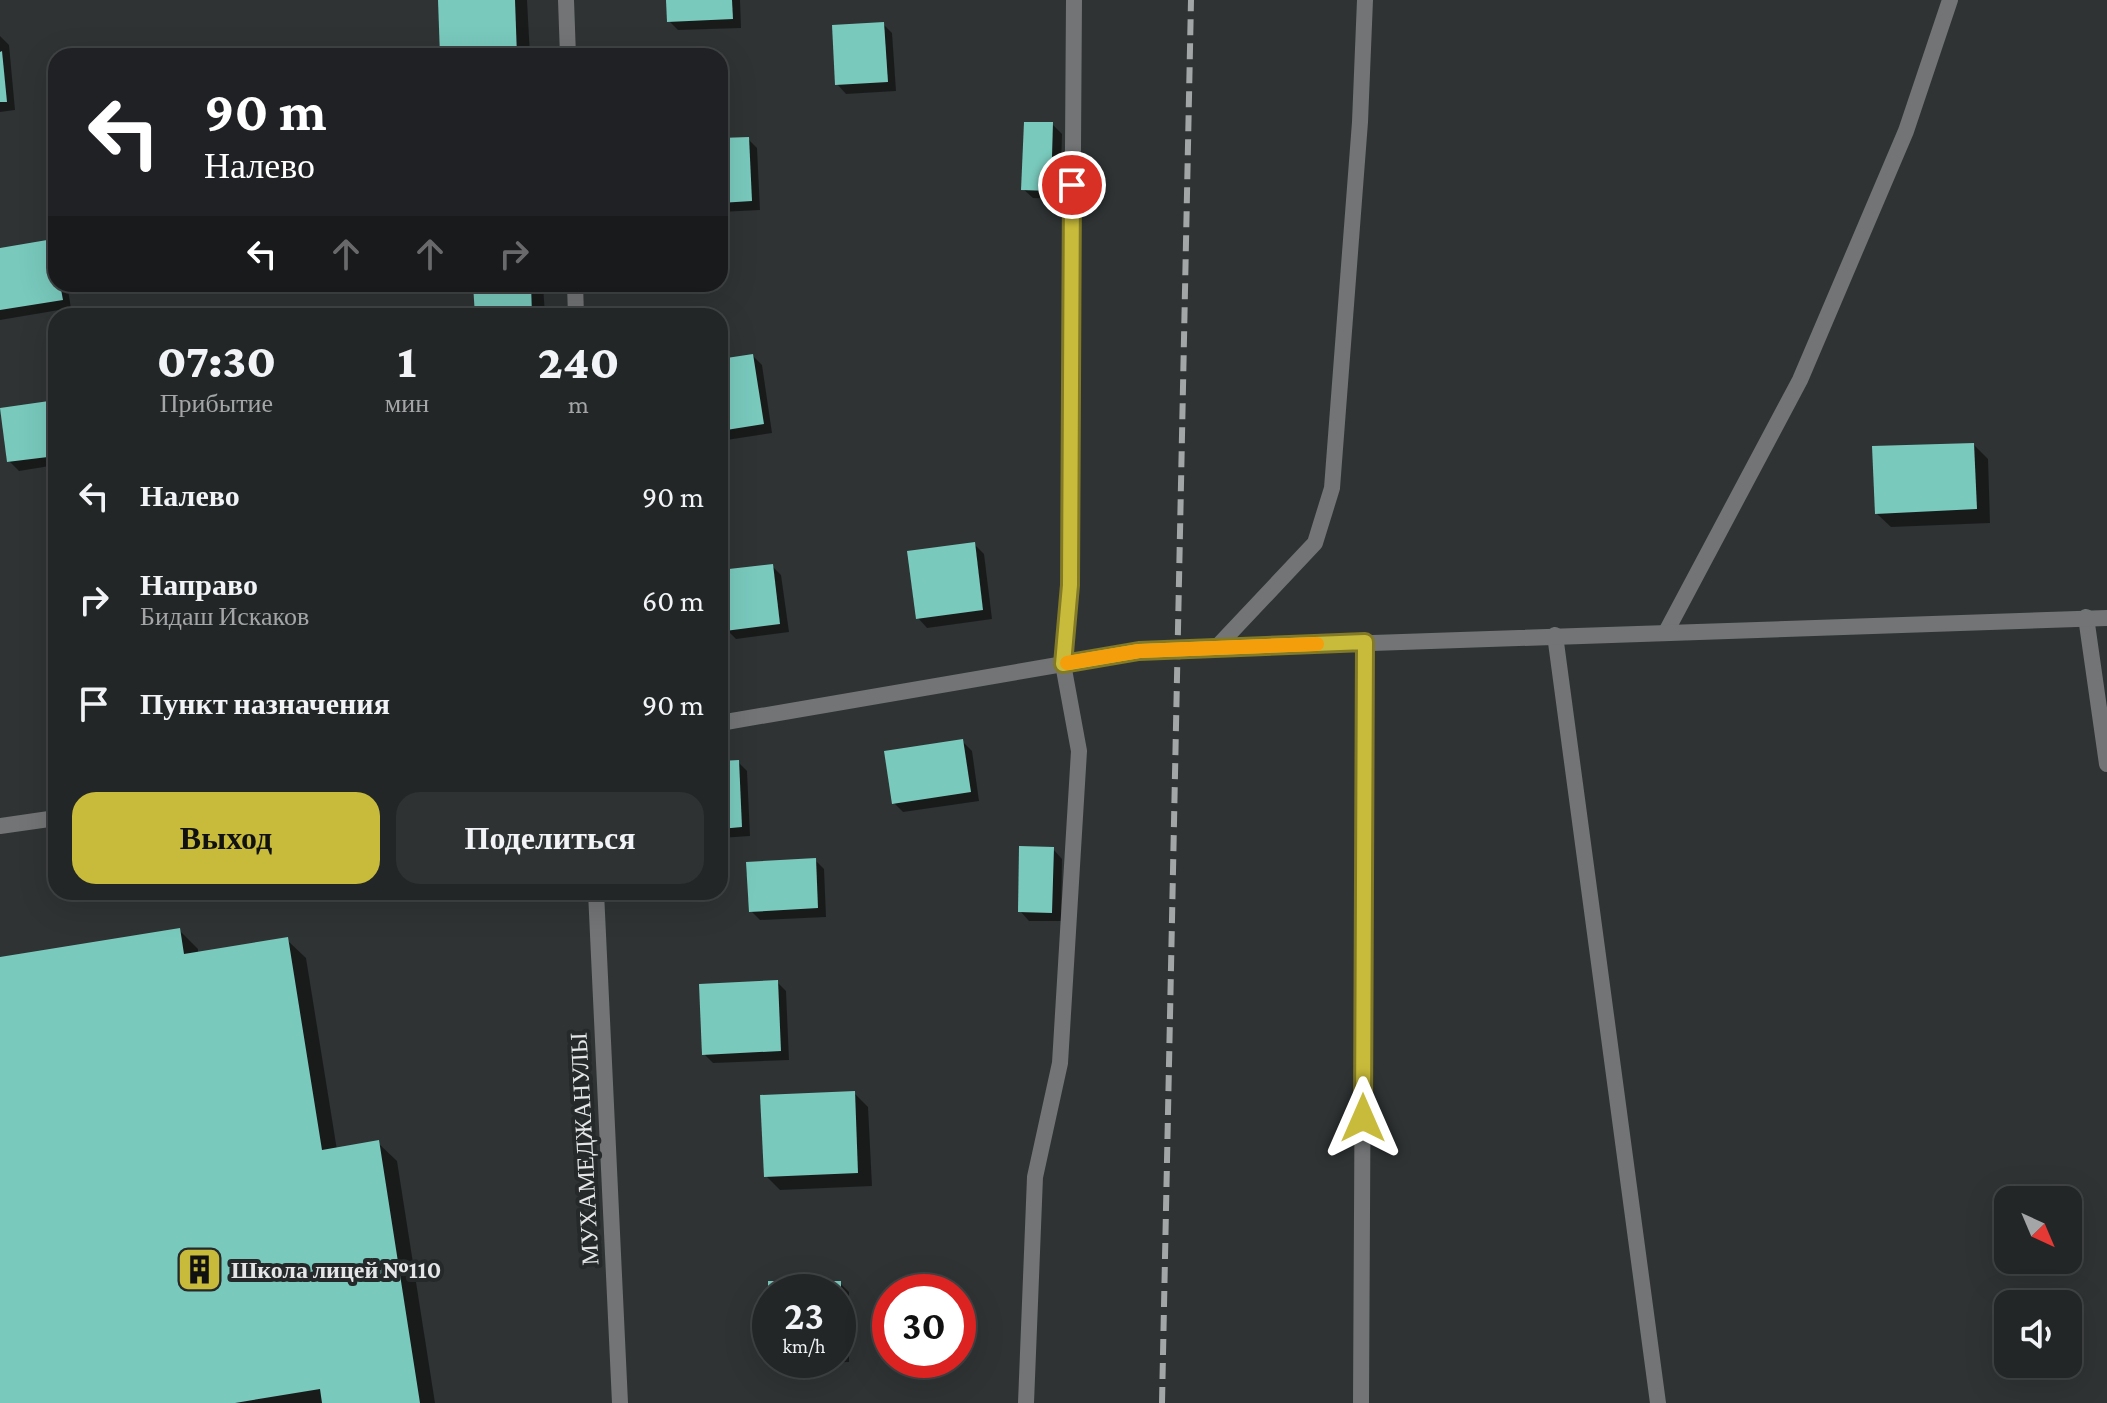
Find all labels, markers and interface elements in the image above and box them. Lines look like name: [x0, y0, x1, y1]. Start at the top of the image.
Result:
icon: left: [72, 80, 176, 184]
text: 90 m: [204, 80, 327, 142]
text: Налево: [204, 146, 315, 186]
pin: [1038, 151, 1106, 219]
icon: arrive: [1050, 163, 1094, 207]
icon: left: [240, 232, 284, 276]
icon: ahead: [324, 232, 368, 276]
icon: ahead: [408, 232, 452, 276]
icon: right: [492, 232, 536, 276]
text: 07:30: [157, 334, 276, 387]
text: 1: [398, 334, 416, 387]
text: 240: [538, 335, 619, 388]
text: Прибытие: [160, 389, 273, 418]
text: мин: [385, 389, 429, 418]
text: m: [568, 390, 589, 419]
icon: left: [72, 474, 116, 518]
text: Налево: [140, 479, 240, 512]
text: 90 m: [642, 480, 704, 513]
text: Направо: [140, 568, 258, 601]
icon: right: [72, 578, 116, 622]
text: 60 m: [642, 584, 704, 617]
text: Бидаш Искаков: [140, 602, 309, 631]
icon: arrive: [72, 682, 116, 726]
text: Пункт назначения: [140, 687, 390, 720]
text: 90 m: [642, 688, 704, 721]
button: Выход: [72, 792, 380, 884]
button: Поделиться: [396, 792, 704, 884]
street label: МУХАМЕДЖАНУЛЫ: [564, 1032, 604, 1266]
position arrow: [1321, 1076, 1405, 1160]
north arrow: [1994, 1186, 2082, 1274]
map controls: [1994, 1186, 2082, 1378]
building icon: Школа лицей №110: [176, 1245, 224, 1293]
place label: Школа лицей №110: [231, 1256, 441, 1283]
speed limit sign: 30: [872, 1274, 976, 1378]
button: sound: [1994, 1290, 2082, 1378]
text: 23: [784, 1293, 824, 1338]
text: km/h: [782, 1335, 826, 1357]

